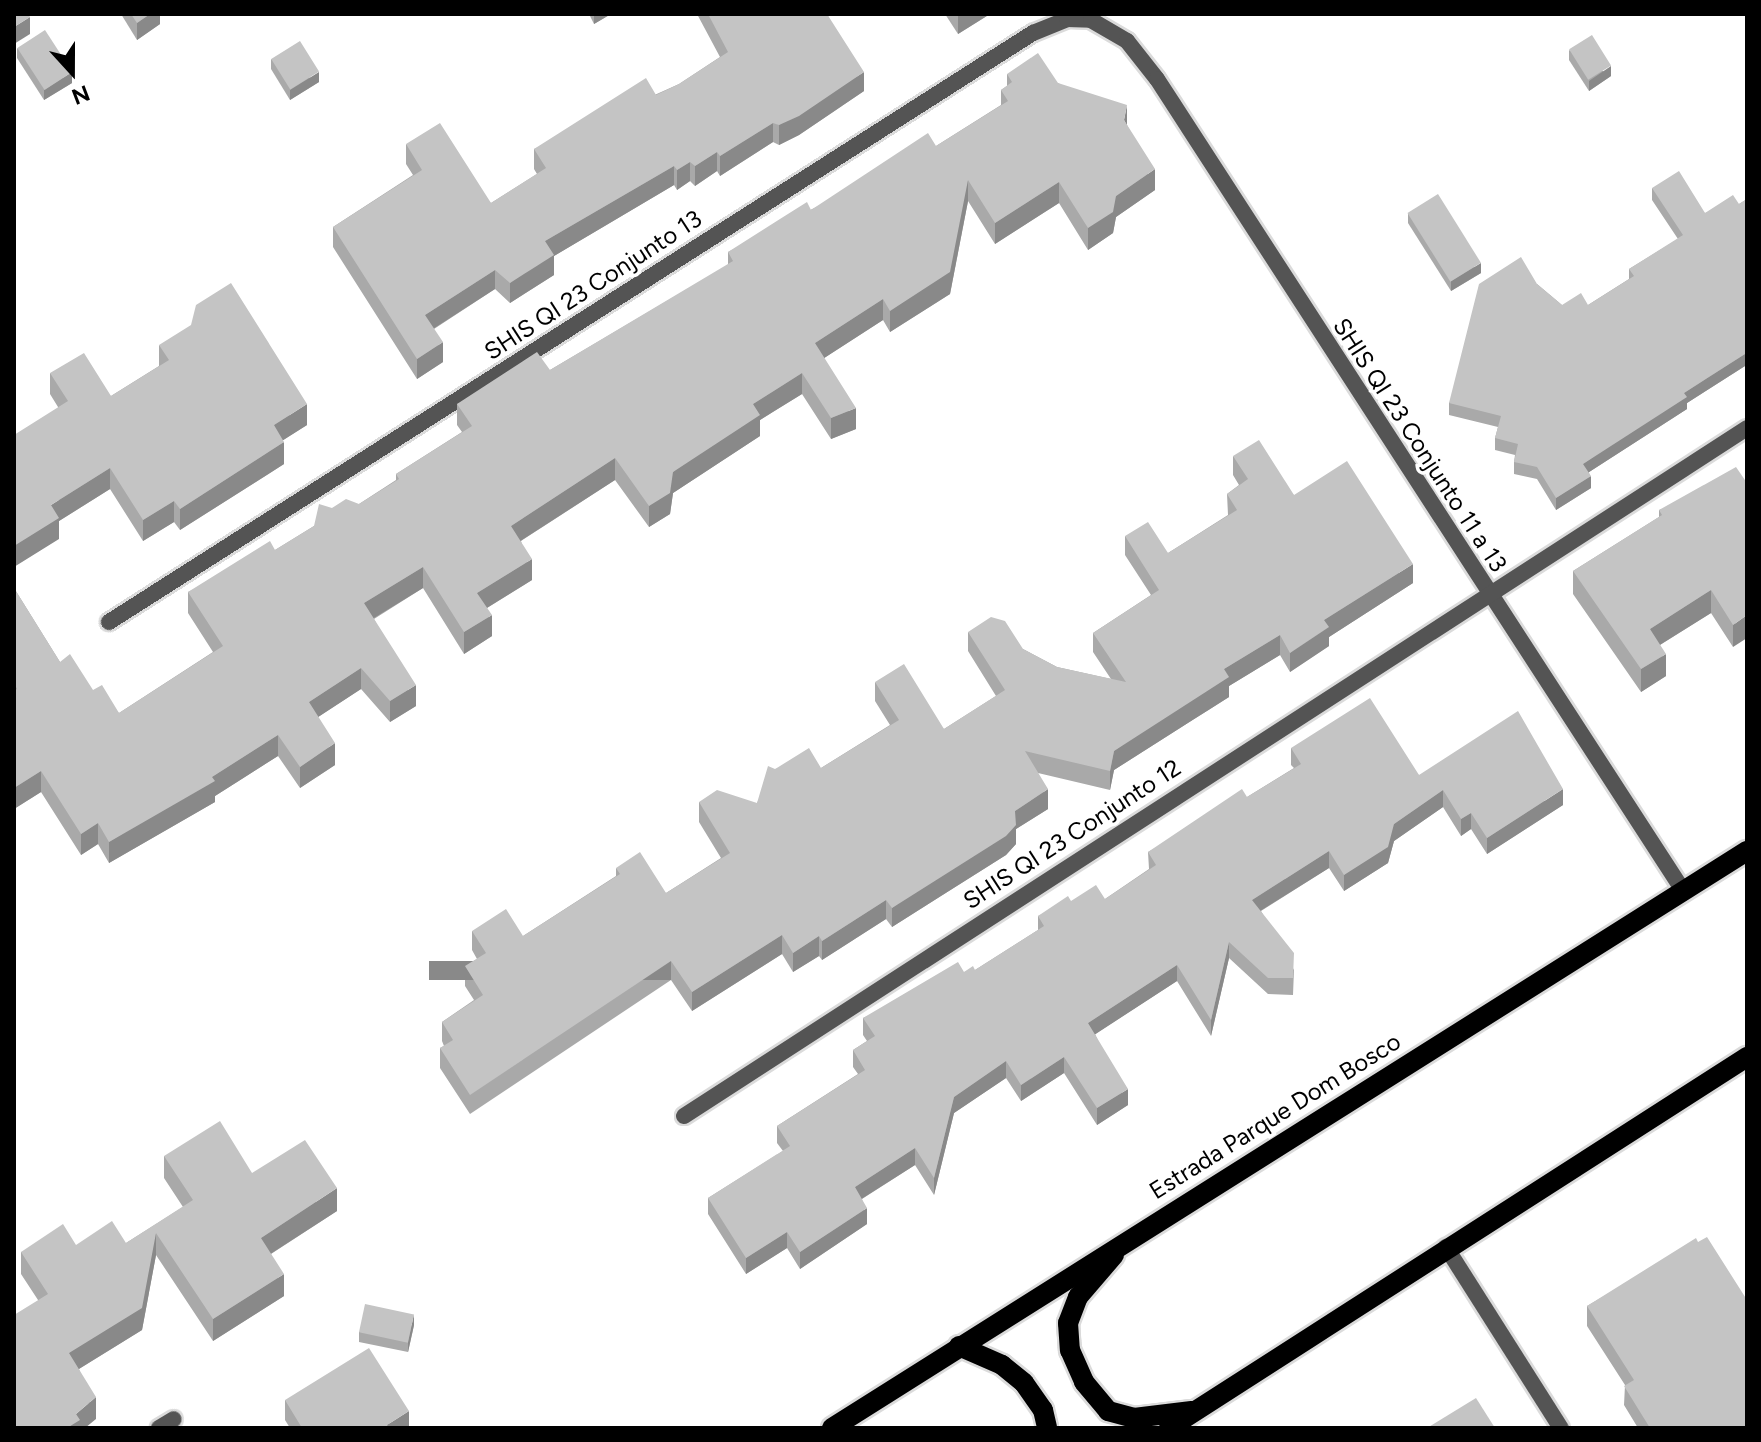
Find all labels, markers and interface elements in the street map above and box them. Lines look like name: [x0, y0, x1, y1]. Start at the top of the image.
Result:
north arrow: [32, 32, 112, 112]
text: N: [68, 79, 94, 111]
street label: SHIS QI 23 Conjunto 13: [479, 204, 707, 366]
street label: SHIS QI 23 Conjunto 11 a 13: [1327, 313, 1513, 577]
street label: SHIS QI 23 Conjunto 12: [958, 753, 1186, 915]
street label: Estrada Parque Dom Bosco: [1144, 1027, 1406, 1205]

